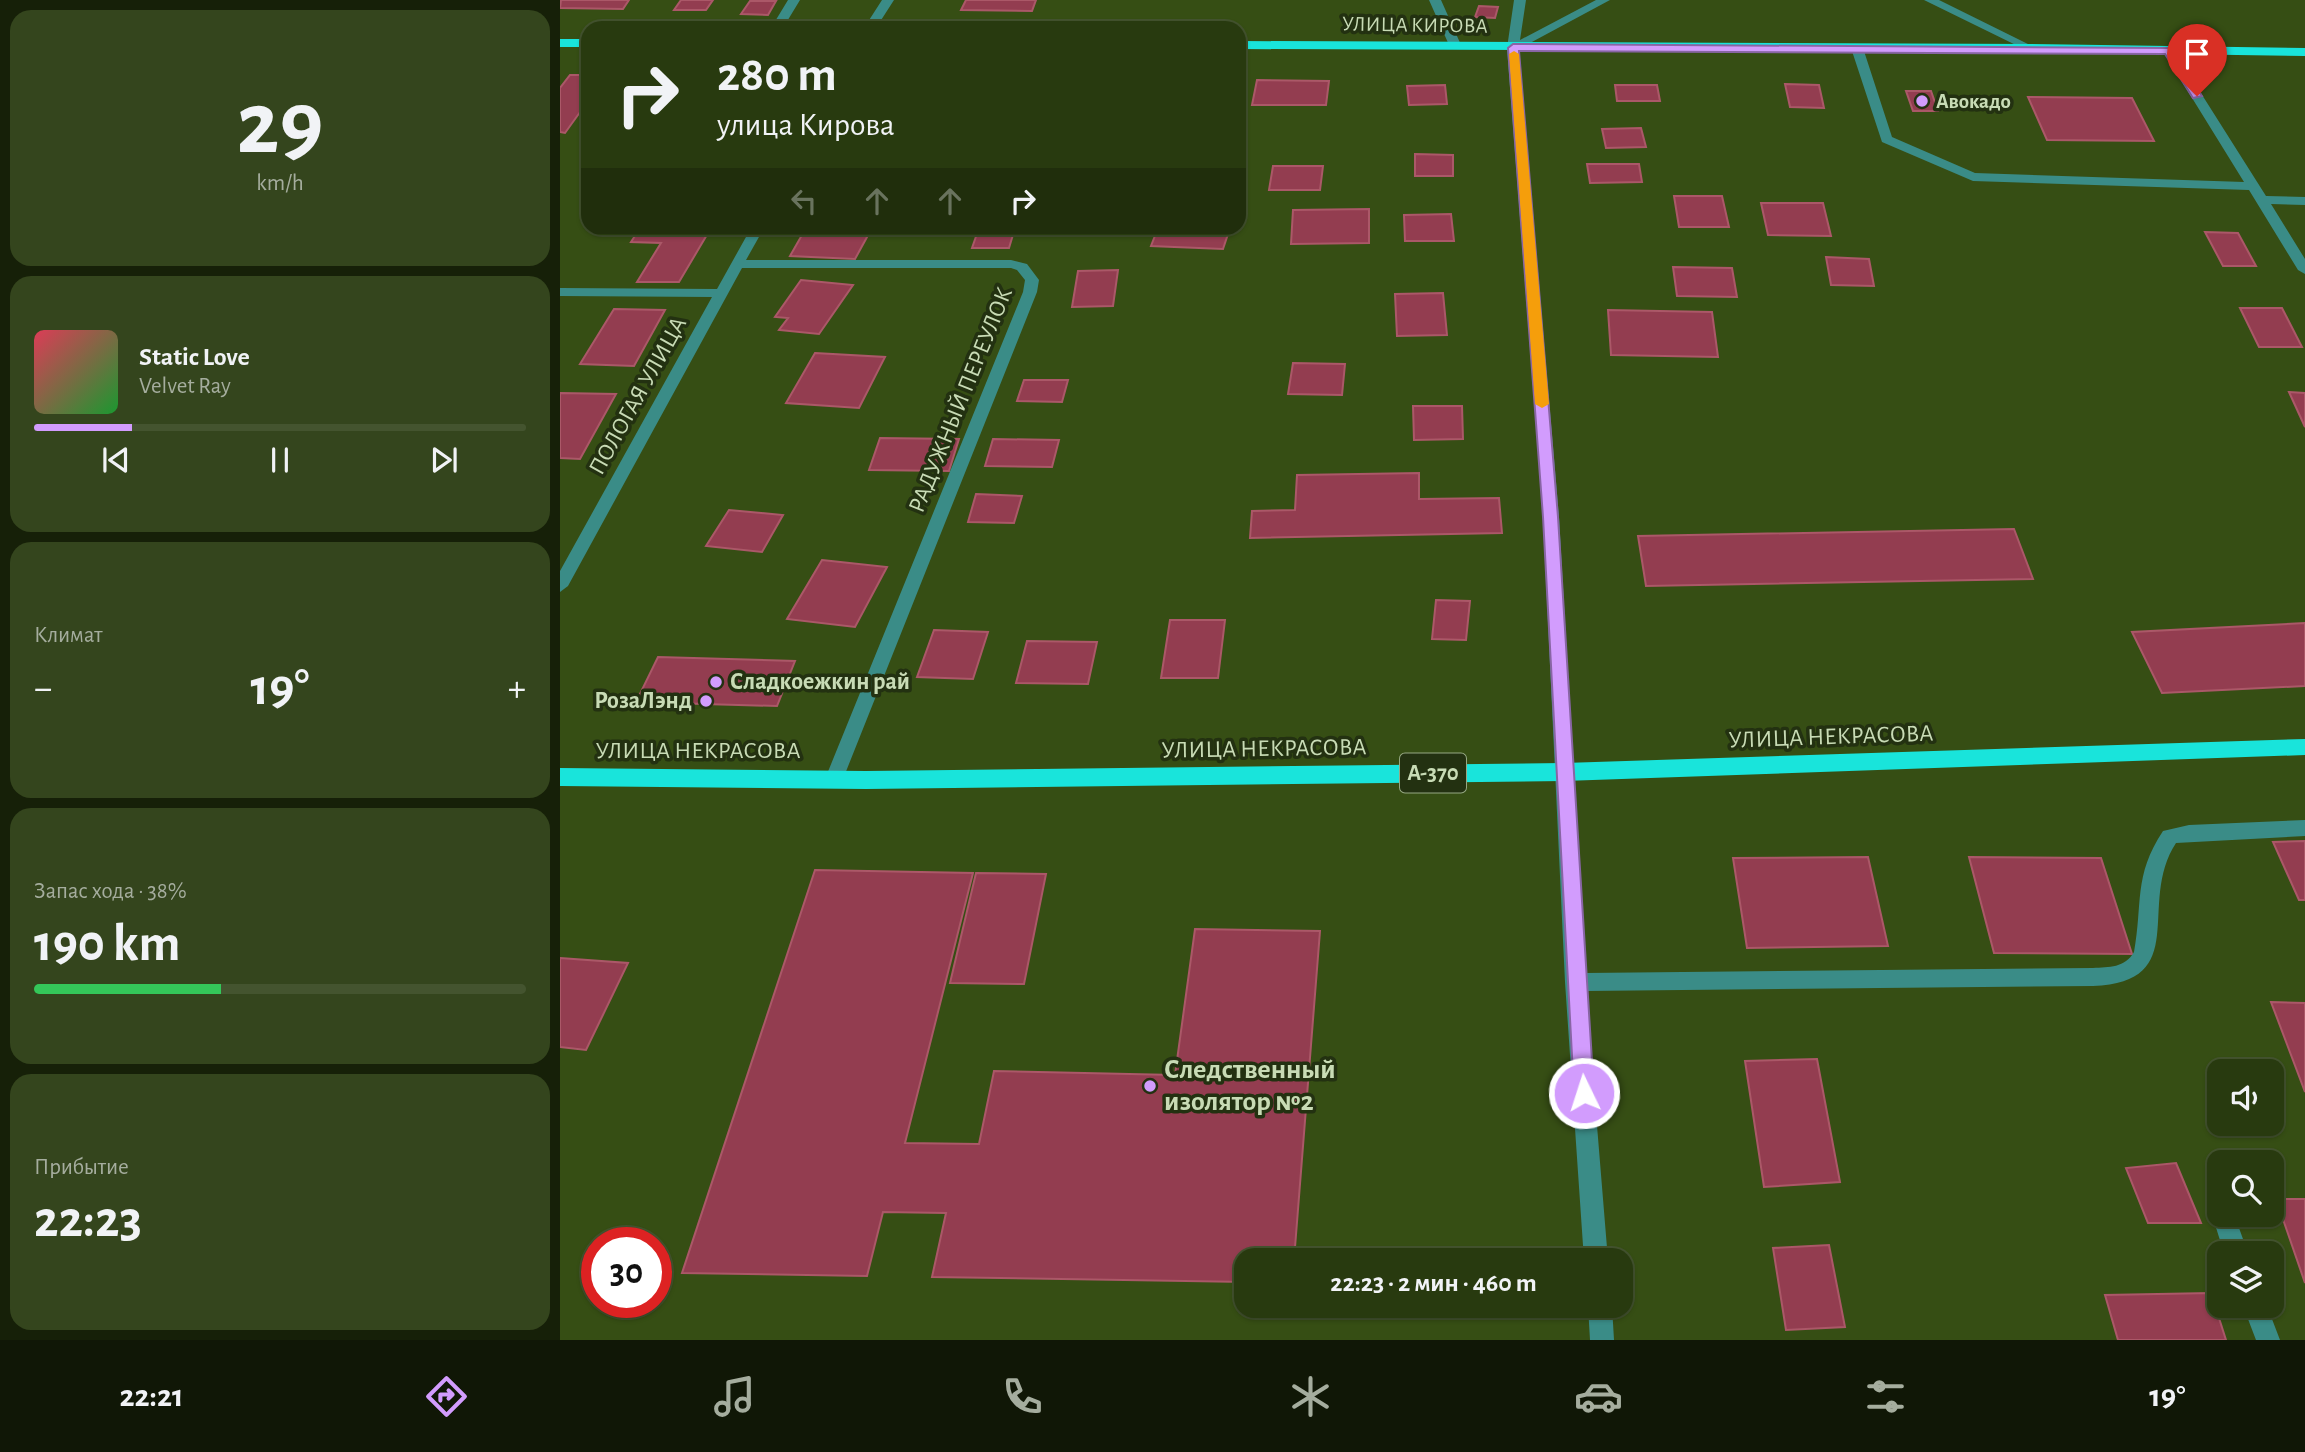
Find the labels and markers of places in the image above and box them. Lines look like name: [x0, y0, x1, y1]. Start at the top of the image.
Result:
pin: [2167, 24, 2227, 96]
place label: Авокадо: [1936, 91, 2011, 112]
marker: Авокадо: [1914, 93, 1930, 109]
place label: Сладкоежкин рай: [730, 670, 910, 694]
marker: Сладкоежкин рай: [708, 674, 724, 690]
place label: РозаЛэнд: [594, 689, 692, 713]
marker: РозаЛэнд: [698, 693, 714, 709]
place label: Следственный изолятор №2: [1164, 1056, 1336, 1116]
marker: Следственный изолятор №2: [1142, 1078, 1158, 1094]

